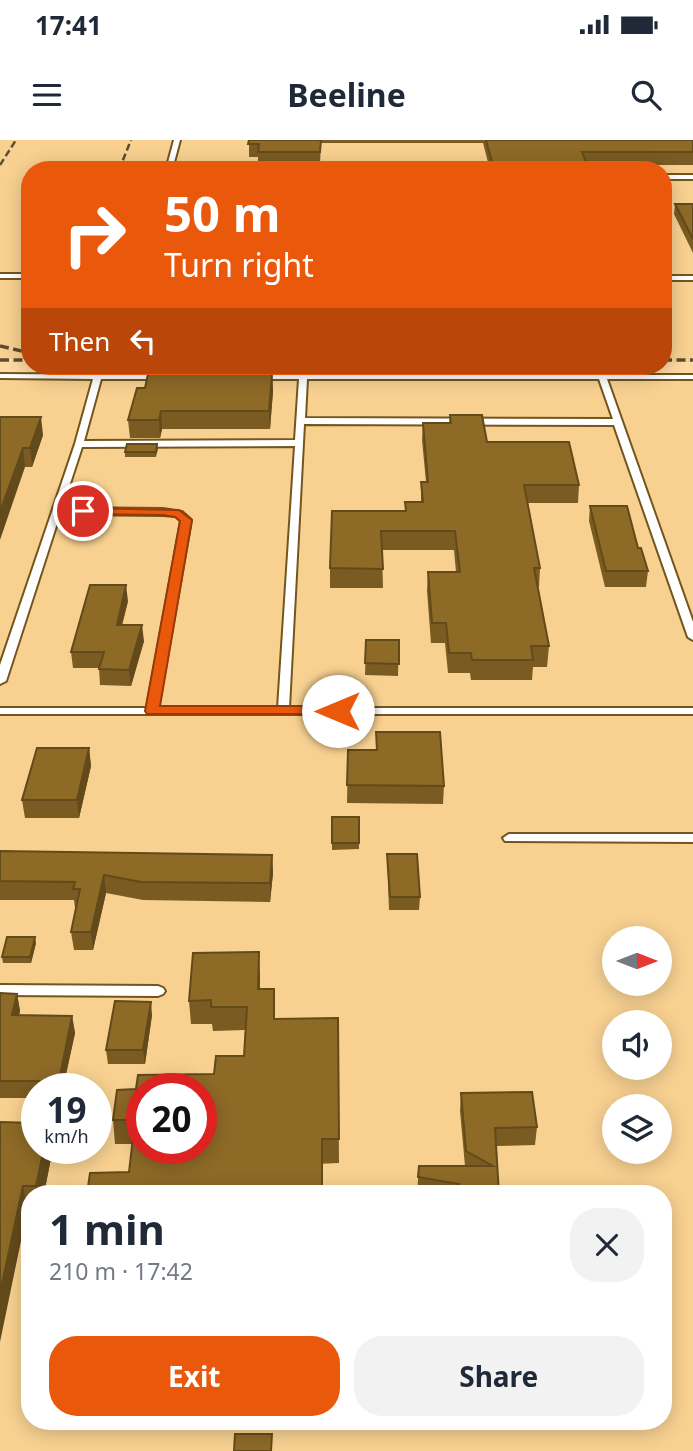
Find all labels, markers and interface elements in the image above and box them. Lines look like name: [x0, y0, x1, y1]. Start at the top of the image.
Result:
text: 17:41: [35, 7, 102, 43]
text: Beeline: [287, 73, 406, 116]
icon: menu: [28, 76, 66, 114]
icon: search: [627, 76, 665, 114]
text: 50 m: [164, 180, 281, 246]
icon: right: [49, 189, 140, 280]
text: Turn right: [164, 243, 314, 286]
icon: left: [124, 322, 162, 360]
text: Then: [49, 323, 110, 359]
pin: [53, 481, 113, 541]
icon: arrive: [64, 492, 102, 530]
position arrow: [301, 674, 375, 748]
north arrow: [602, 926, 672, 996]
map controls: [602, 926, 672, 1164]
button: sound: [602, 1010, 672, 1080]
speed limit sign: 20: [126, 1073, 217, 1164]
text: 19: [46, 1086, 87, 1133]
button: layers: [602, 1094, 672, 1164]
text: km/h: [44, 1124, 89, 1148]
text: 1 min: [49, 1200, 165, 1257]
button: close: [570, 1208, 644, 1282]
text: 210 m · 17:42: [49, 1255, 193, 1287]
button: Exit: [49, 1336, 340, 1416]
button: Share: [354, 1336, 644, 1416]

